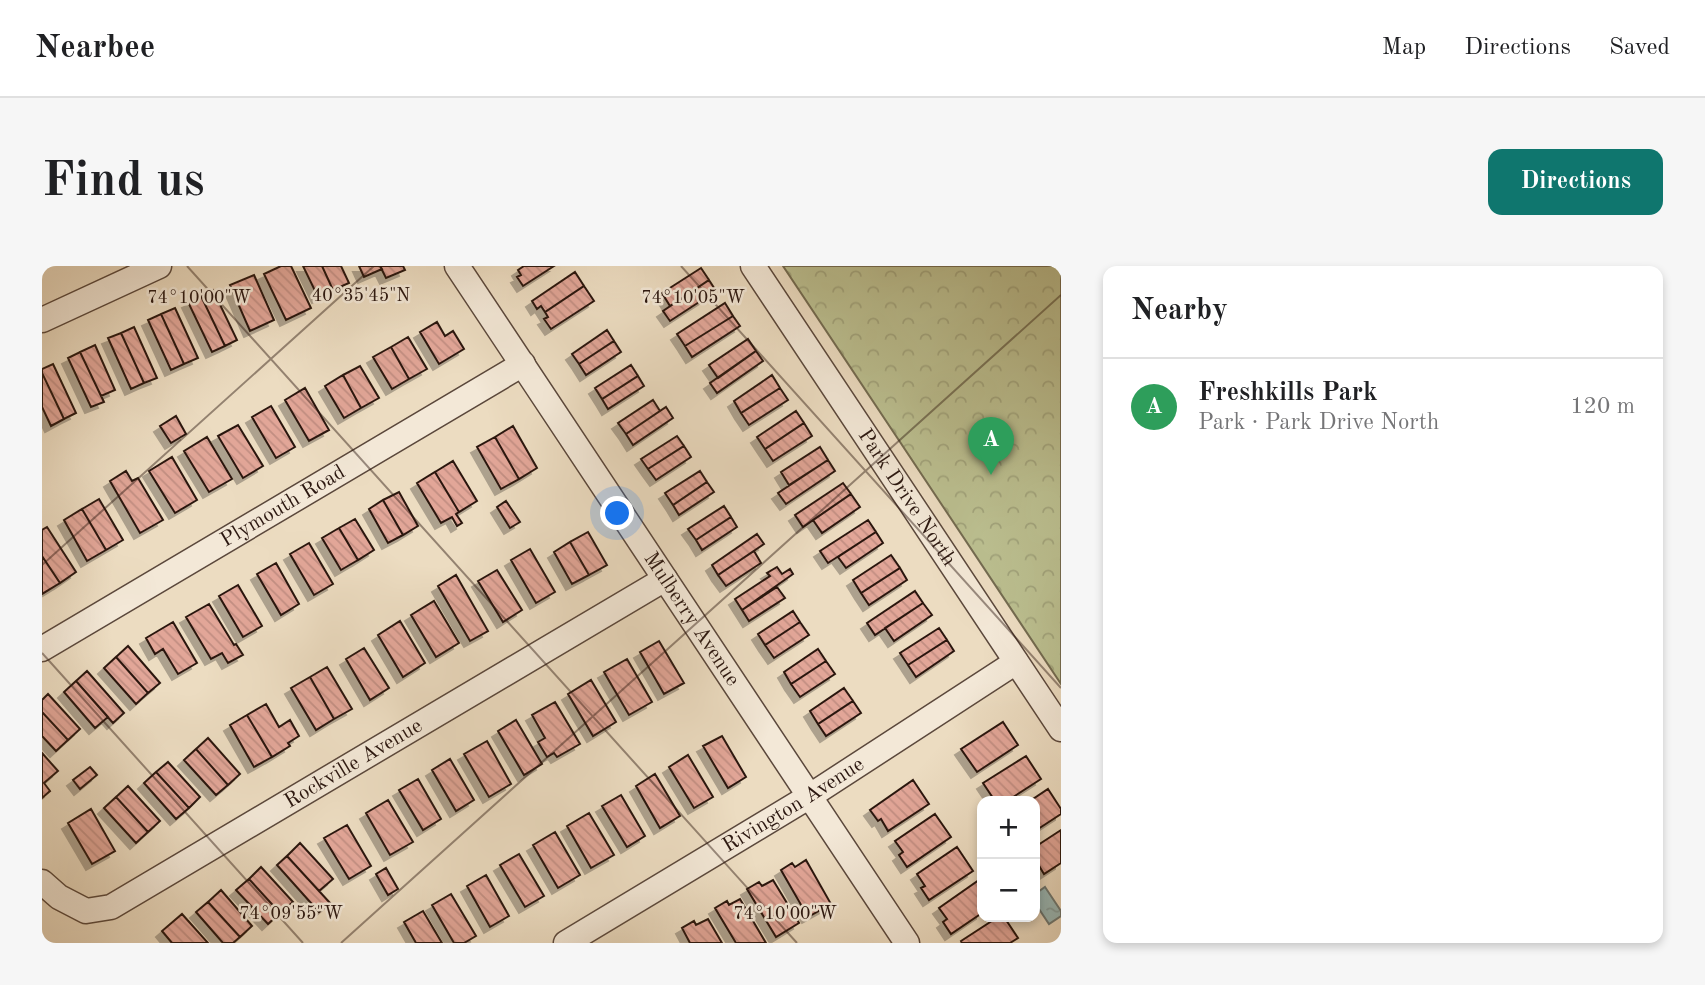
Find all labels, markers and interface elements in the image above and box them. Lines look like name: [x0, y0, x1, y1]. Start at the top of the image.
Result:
text: Nearbee: [35, 32, 155, 65]
text: Map: [1382, 36, 1426, 60]
text: Directions: [1464, 36, 1571, 60]
text: Saved: [1609, 36, 1670, 60]
button: Directions: [1488, 149, 1663, 215]
text: Find us: [42, 158, 205, 207]
text: 40°35'45"N: [312, 287, 410, 305]
text: 74°10'00"W: [147, 289, 251, 307]
text: 74°10'05"W: [641, 289, 745, 307]
text: Nearby: [1131, 296, 1228, 326]
text: Freshkills Park: [1198, 380, 1378, 406]
text: A: [1145, 395, 1163, 418]
text: 120 m: [1570, 395, 1635, 418]
text: Park · Park Drive North: [1198, 411, 1439, 434]
pin: A: [968, 417, 1014, 475]
street label: Park Drive North: [854, 425, 960, 570]
street label: Plymouth Road: [217, 461, 349, 551]
your location: [600, 496, 634, 530]
street label: Mulberry Avenue: [640, 548, 744, 690]
street label: Rockville Avenue: [281, 715, 426, 812]
street label: Rivington Avenue: [719, 753, 868, 857]
map controls: [977, 796, 1040, 922]
button: +: [977, 796, 1040, 859]
button: −: [977, 859, 1040, 922]
text: 74°09'55"W: [239, 905, 343, 923]
text: 74°10'00"W: [733, 905, 837, 923]

